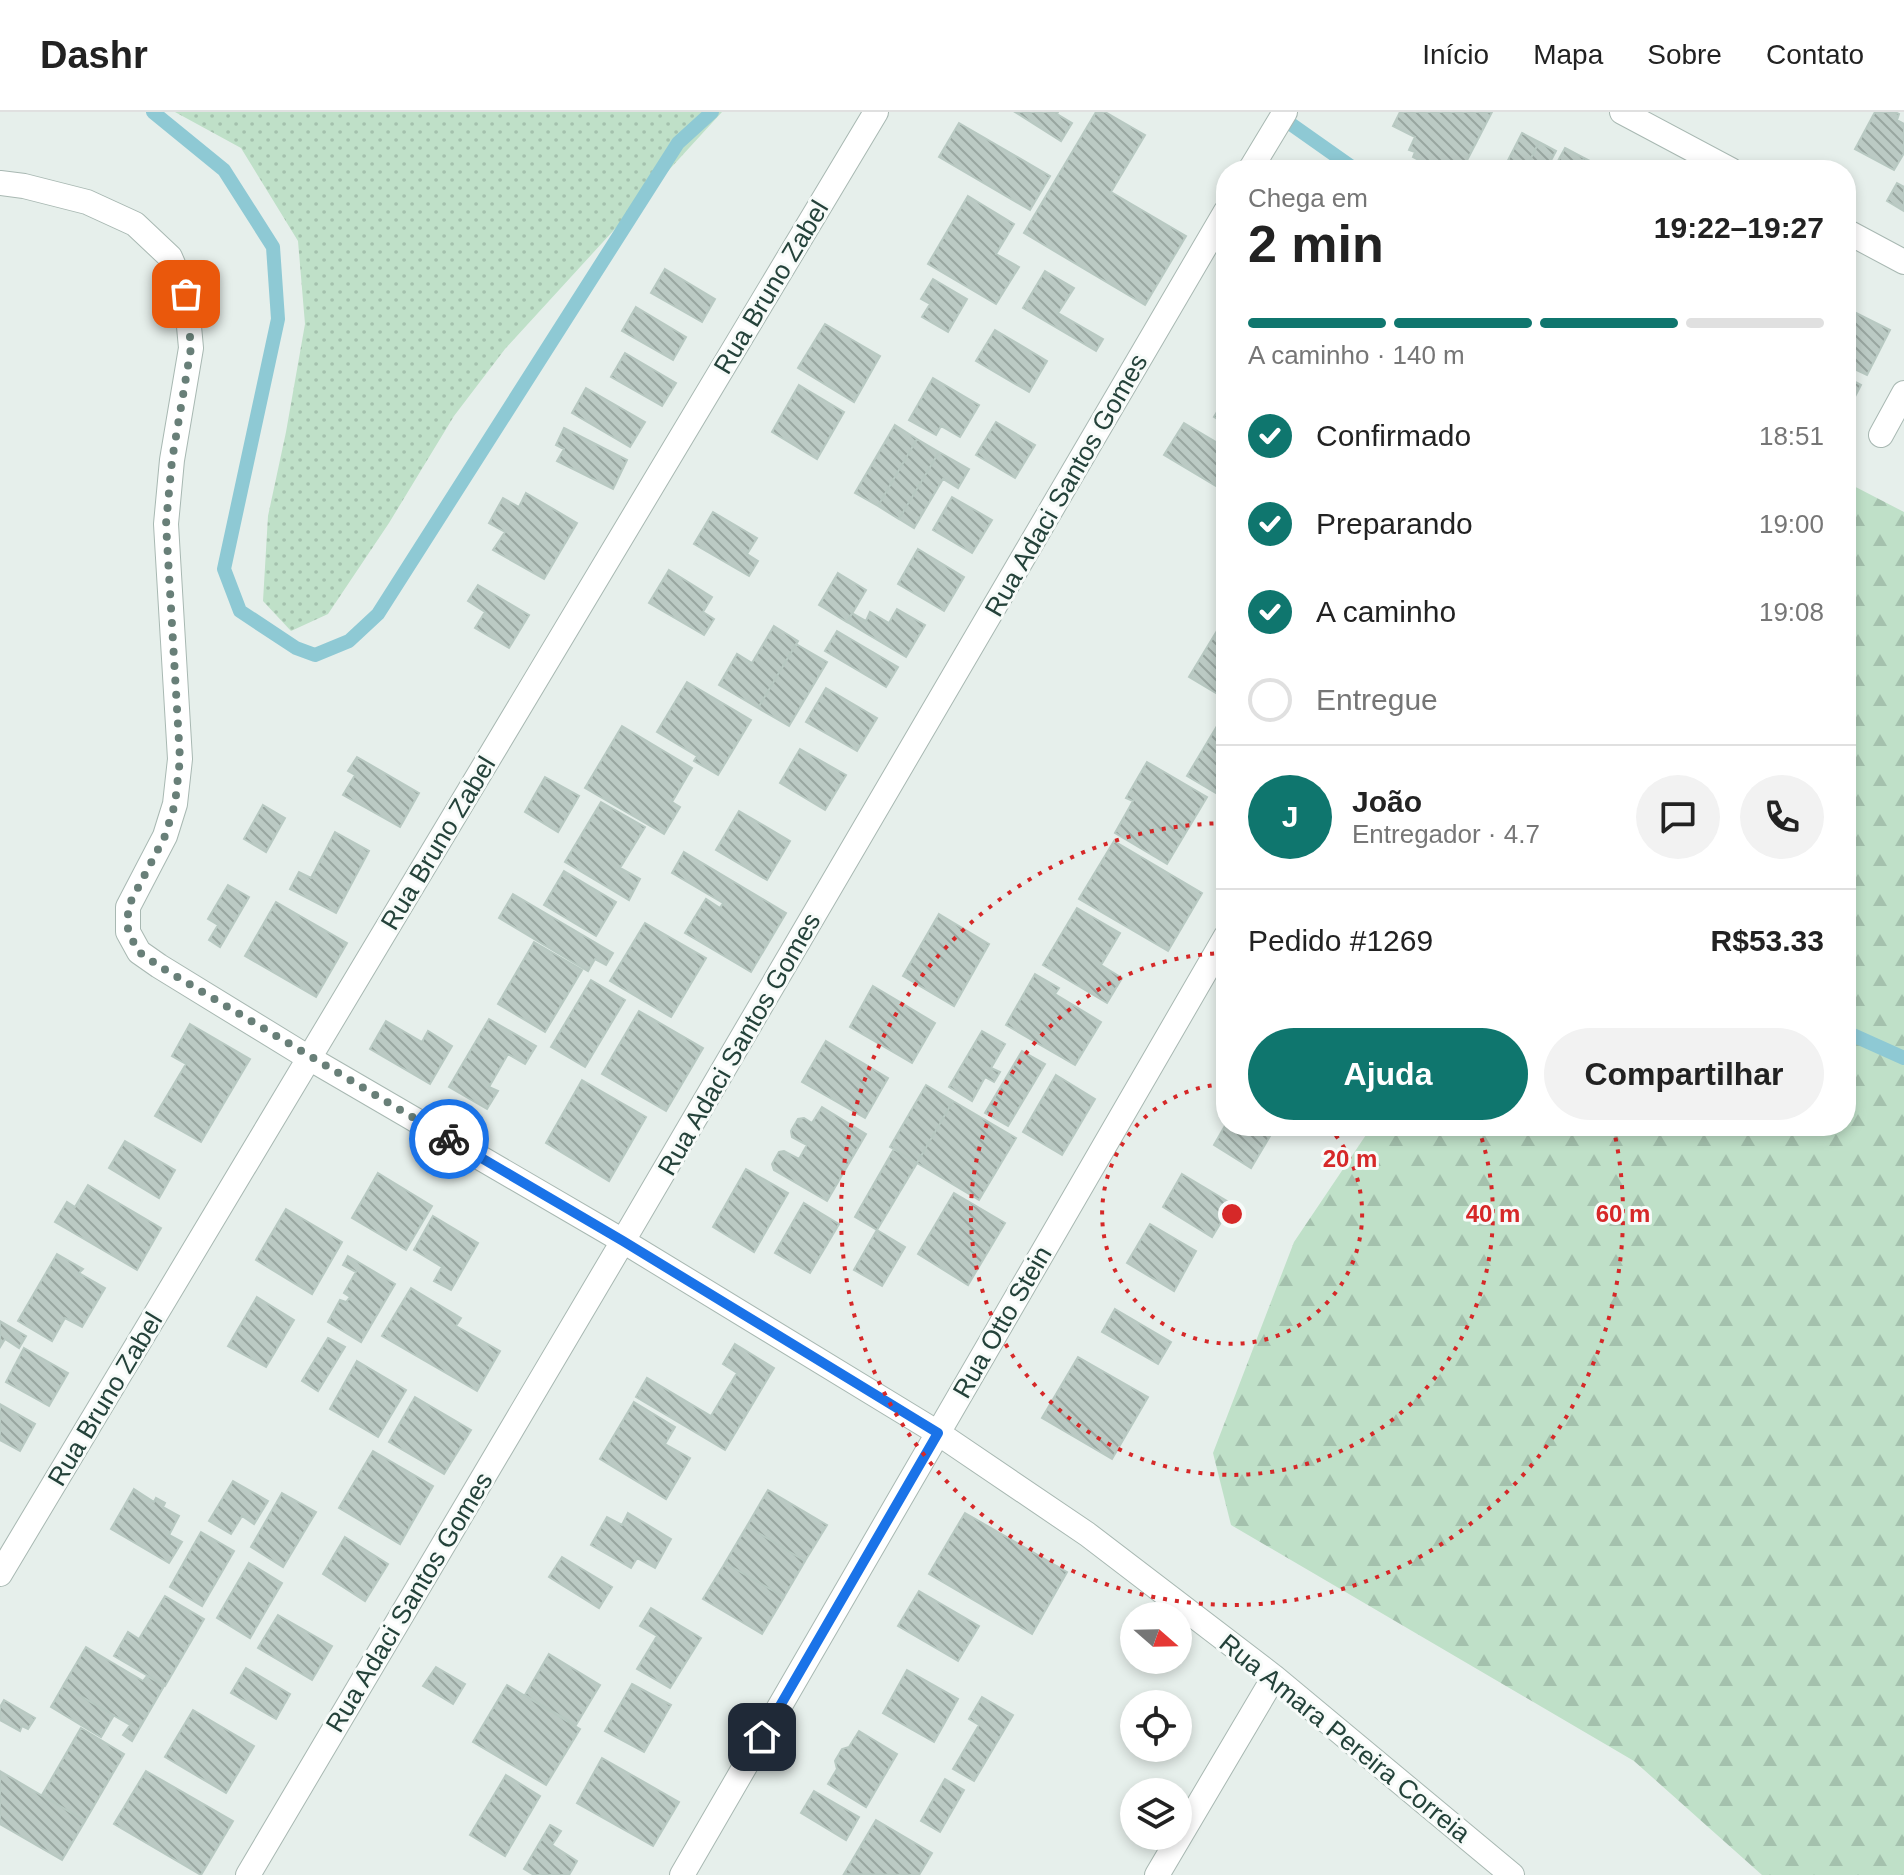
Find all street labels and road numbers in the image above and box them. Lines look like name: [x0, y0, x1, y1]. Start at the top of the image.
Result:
street label: Rua Bruno Zabel: [708, 195, 834, 379]
street label: Rua Adaci Santos Gomes: [979, 349, 1153, 621]
street label: Rua Bruno Zabel: [375, 751, 501, 935]
street label: Rua Adaci Santos Gomes: [652, 908, 826, 1180]
street label: Rua Otto Stein: [946, 1241, 1058, 1403]
street label: Rua Bruno Zabel: [42, 1307, 168, 1491]
street label: Rua Adaci Santos Gomes: [319, 1467, 499, 1737]
street label: Rua Amara Pereira Correia: [1214, 1628, 1477, 1849]

